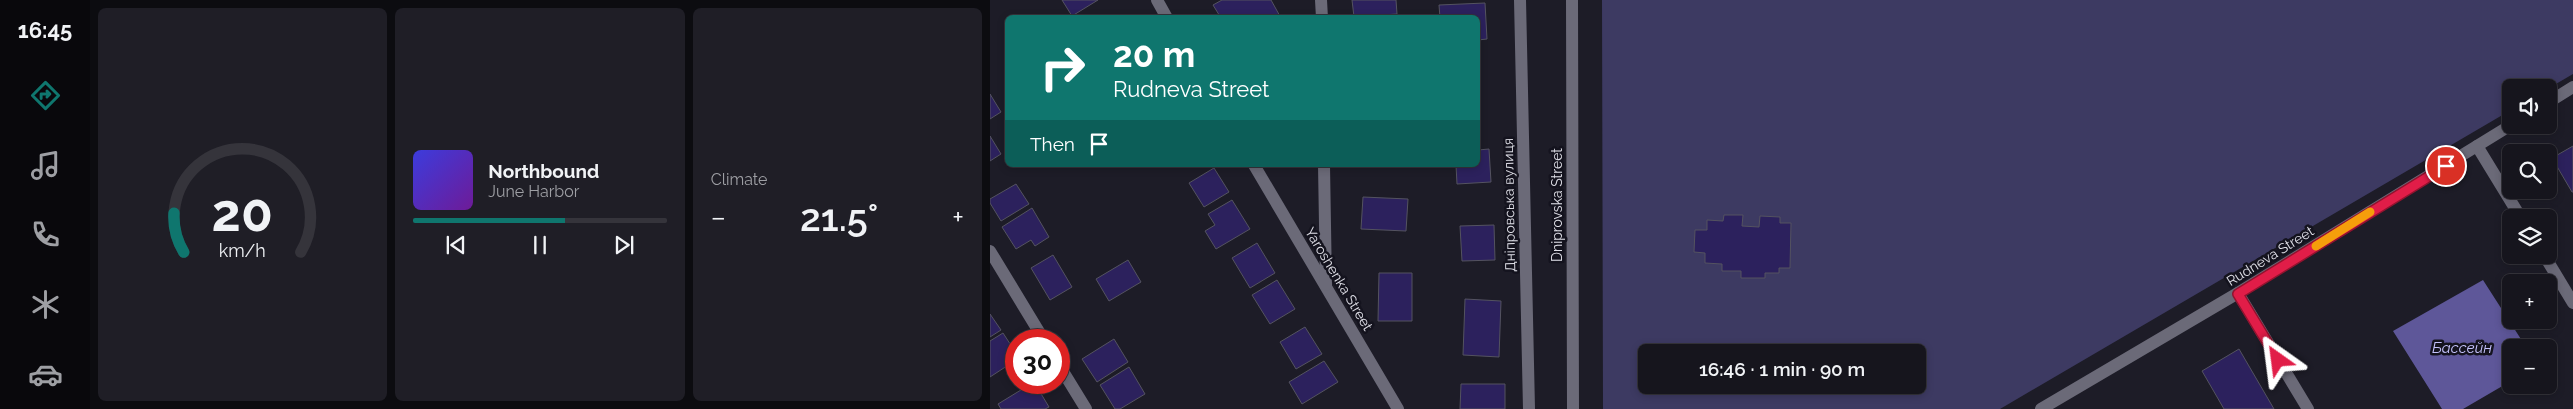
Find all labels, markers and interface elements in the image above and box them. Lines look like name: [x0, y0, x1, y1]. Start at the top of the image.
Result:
text: 16:45: [18, 17, 72, 43]
text: 20 m: [1113, 34, 1195, 75]
icon: right: [1030, 35, 1095, 100]
text: Rudneva Street: [1113, 76, 1269, 102]
icon: directions: [28, 78, 63, 113]
map controls: [2502, 79, 2557, 394]
button: sound: [2502, 79, 2557, 134]
icon: arrive: [1085, 130, 1113, 158]
text: Then: [1030, 133, 1075, 155]
street label: Дніпровська вулиця: [1500, 138, 1518, 272]
button: search: [2502, 144, 2557, 199]
pin: [2425, 145, 2467, 187]
icon: music: [28, 148, 63, 183]
street label: Dniprovska Street: [1549, 148, 1565, 262]
icon: arrive: [2432, 152, 2460, 180]
text: Northbound: [488, 160, 599, 182]
text: Climate: [711, 170, 767, 189]
text: 20: [212, 182, 273, 243]
text: June Harbor: [488, 182, 579, 201]
text: 21.5°: [800, 195, 878, 240]
text: −: [711, 201, 726, 234]
text: +: [952, 201, 964, 234]
button: layers: [2502, 209, 2557, 264]
icon: phone: [28, 217, 63, 252]
street label: Rudneva Street: [2224, 223, 2317, 289]
street label: Yaroshenka Street: [1302, 225, 1376, 334]
icon: previous: [442, 231, 470, 259]
icon: pause: [526, 231, 554, 259]
icon: next: [610, 231, 638, 259]
text: km/h: [219, 240, 266, 261]
button: +: [2502, 274, 2557, 329]
icon: climate: [28, 287, 63, 322]
speed limit sign: 30: [1005, 329, 1070, 394]
position arrow: [2251, 333, 2303, 385]
water label: Бассейн: [2432, 339, 2492, 357]
button: −: [2502, 339, 2557, 394]
icon: car: [28, 357, 63, 392]
text: 16:46 · 1 min · 90 m: [1699, 358, 1865, 380]

